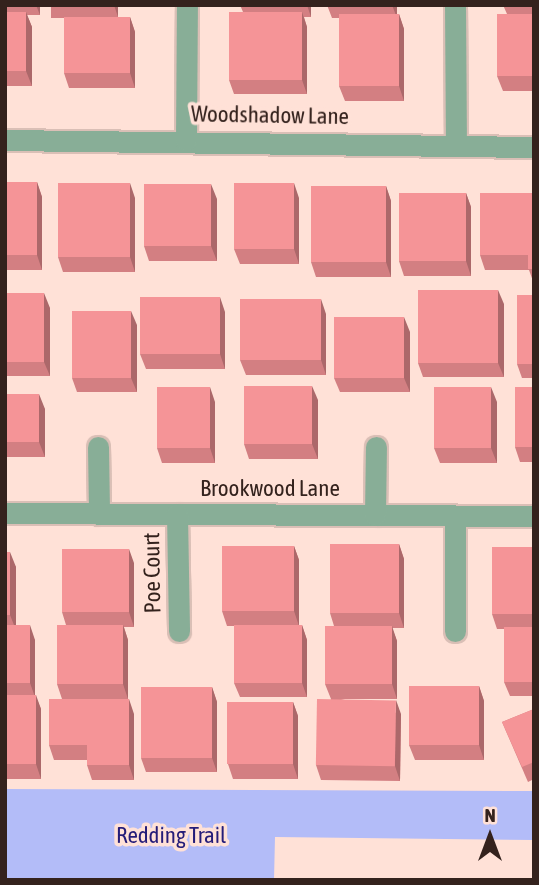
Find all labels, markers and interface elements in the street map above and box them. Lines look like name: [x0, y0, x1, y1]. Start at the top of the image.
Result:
street label: Woodshadow Lane: [191, 100, 349, 130]
street label: Brookwood Lane: [200, 474, 340, 502]
street label: Poe Court: [137, 532, 167, 614]
north arrow: [455, 801, 525, 871]
text: N: [484, 804, 496, 826]
park label: Redding Trail: [116, 821, 226, 849]

